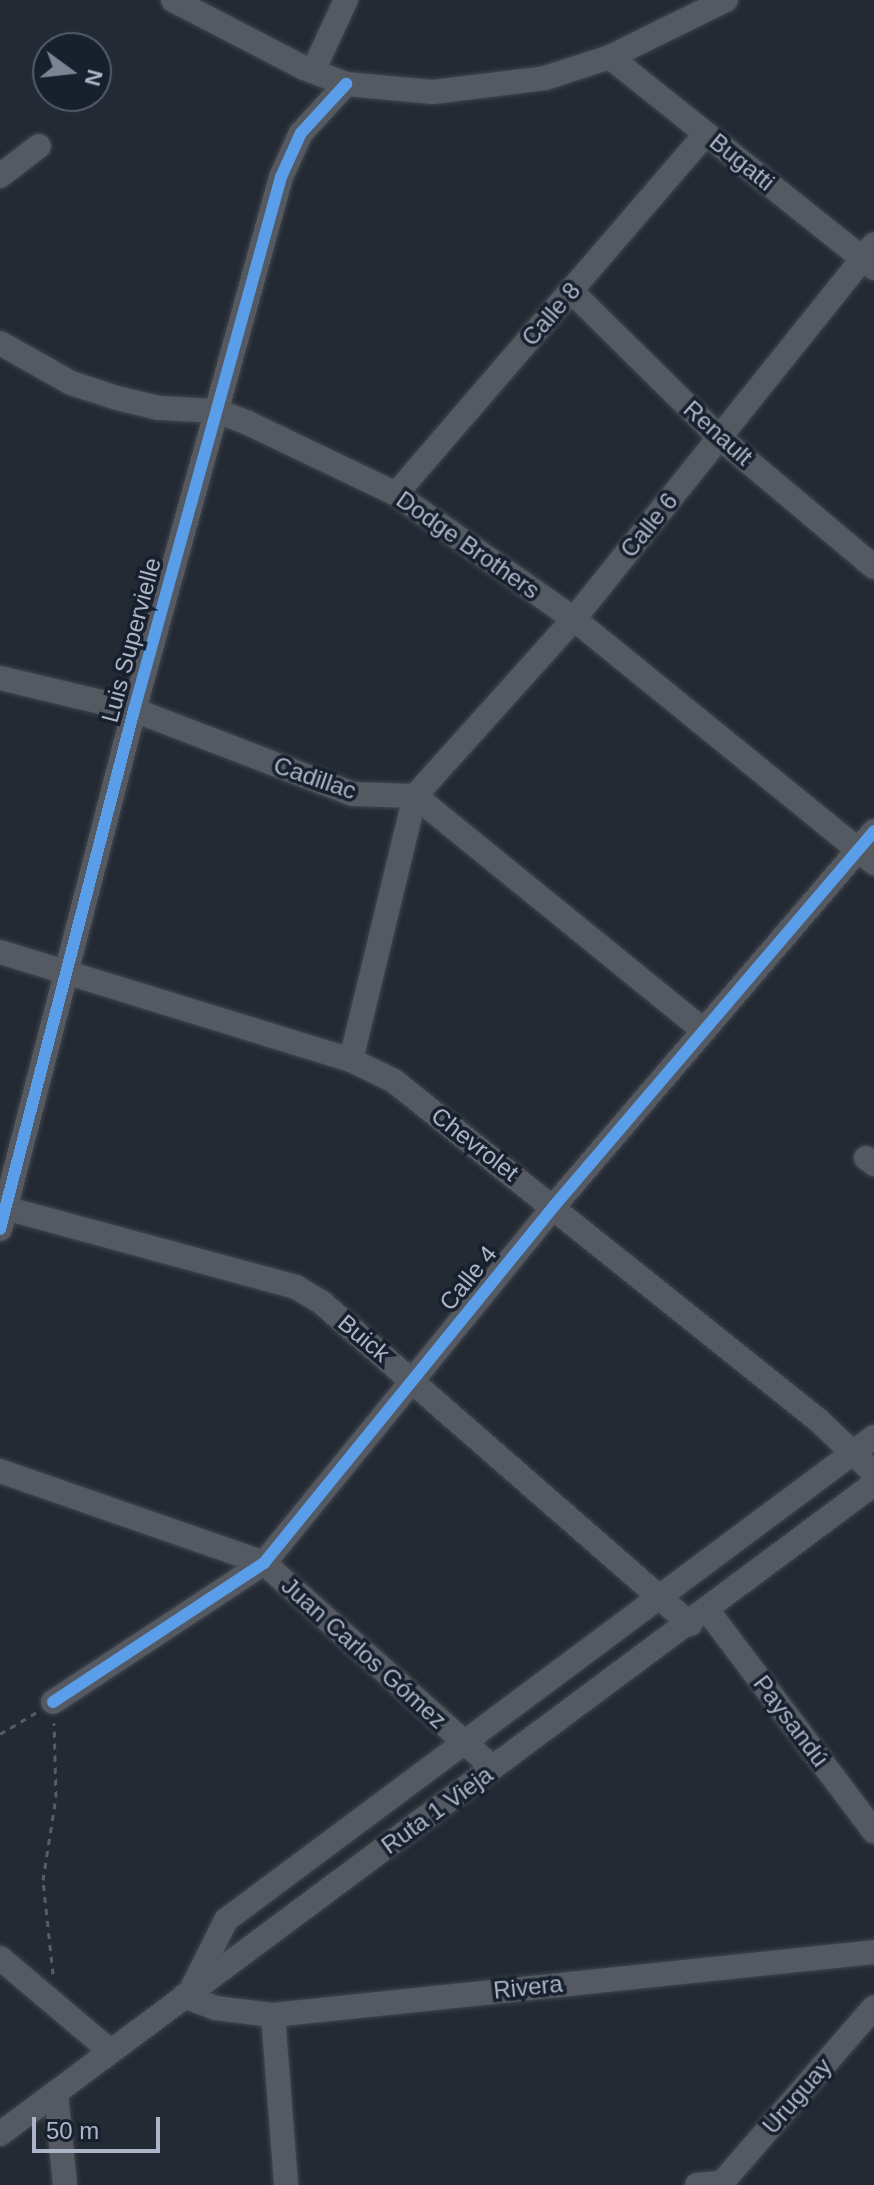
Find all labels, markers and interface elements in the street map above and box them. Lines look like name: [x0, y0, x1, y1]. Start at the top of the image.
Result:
north arrow: [32, 32, 112, 112]
text: N: [80, 67, 108, 89]
street label: Bugatti: [704, 127, 780, 197]
street label: Calle 8: [516, 276, 586, 352]
street label: Renault: [678, 395, 758, 471]
street label: Dodge Brothers: [391, 485, 545, 605]
street label: Calle 6: [614, 487, 684, 563]
street label: Luis Supervielle: [95, 554, 167, 726]
street label: Cadillac: [270, 750, 360, 806]
street label: Chevrolet: [426, 1101, 524, 1187]
street label: Calle 4: [433, 1240, 503, 1316]
street label: Buick: [332, 1308, 396, 1368]
street label: Juan Carlos Gómez: [276, 1571, 452, 1735]
street label: Paysandú: [747, 1670, 835, 1772]
street label: Ruta 1 Vieja: [376, 1760, 498, 1860]
street label: Rivera: [492, 1969, 564, 2005]
street label: Uruguay: [756, 2052, 838, 2140]
scale bar: [36, 2101, 164, 2151]
text: 50 m: [46, 2117, 99, 2144]

